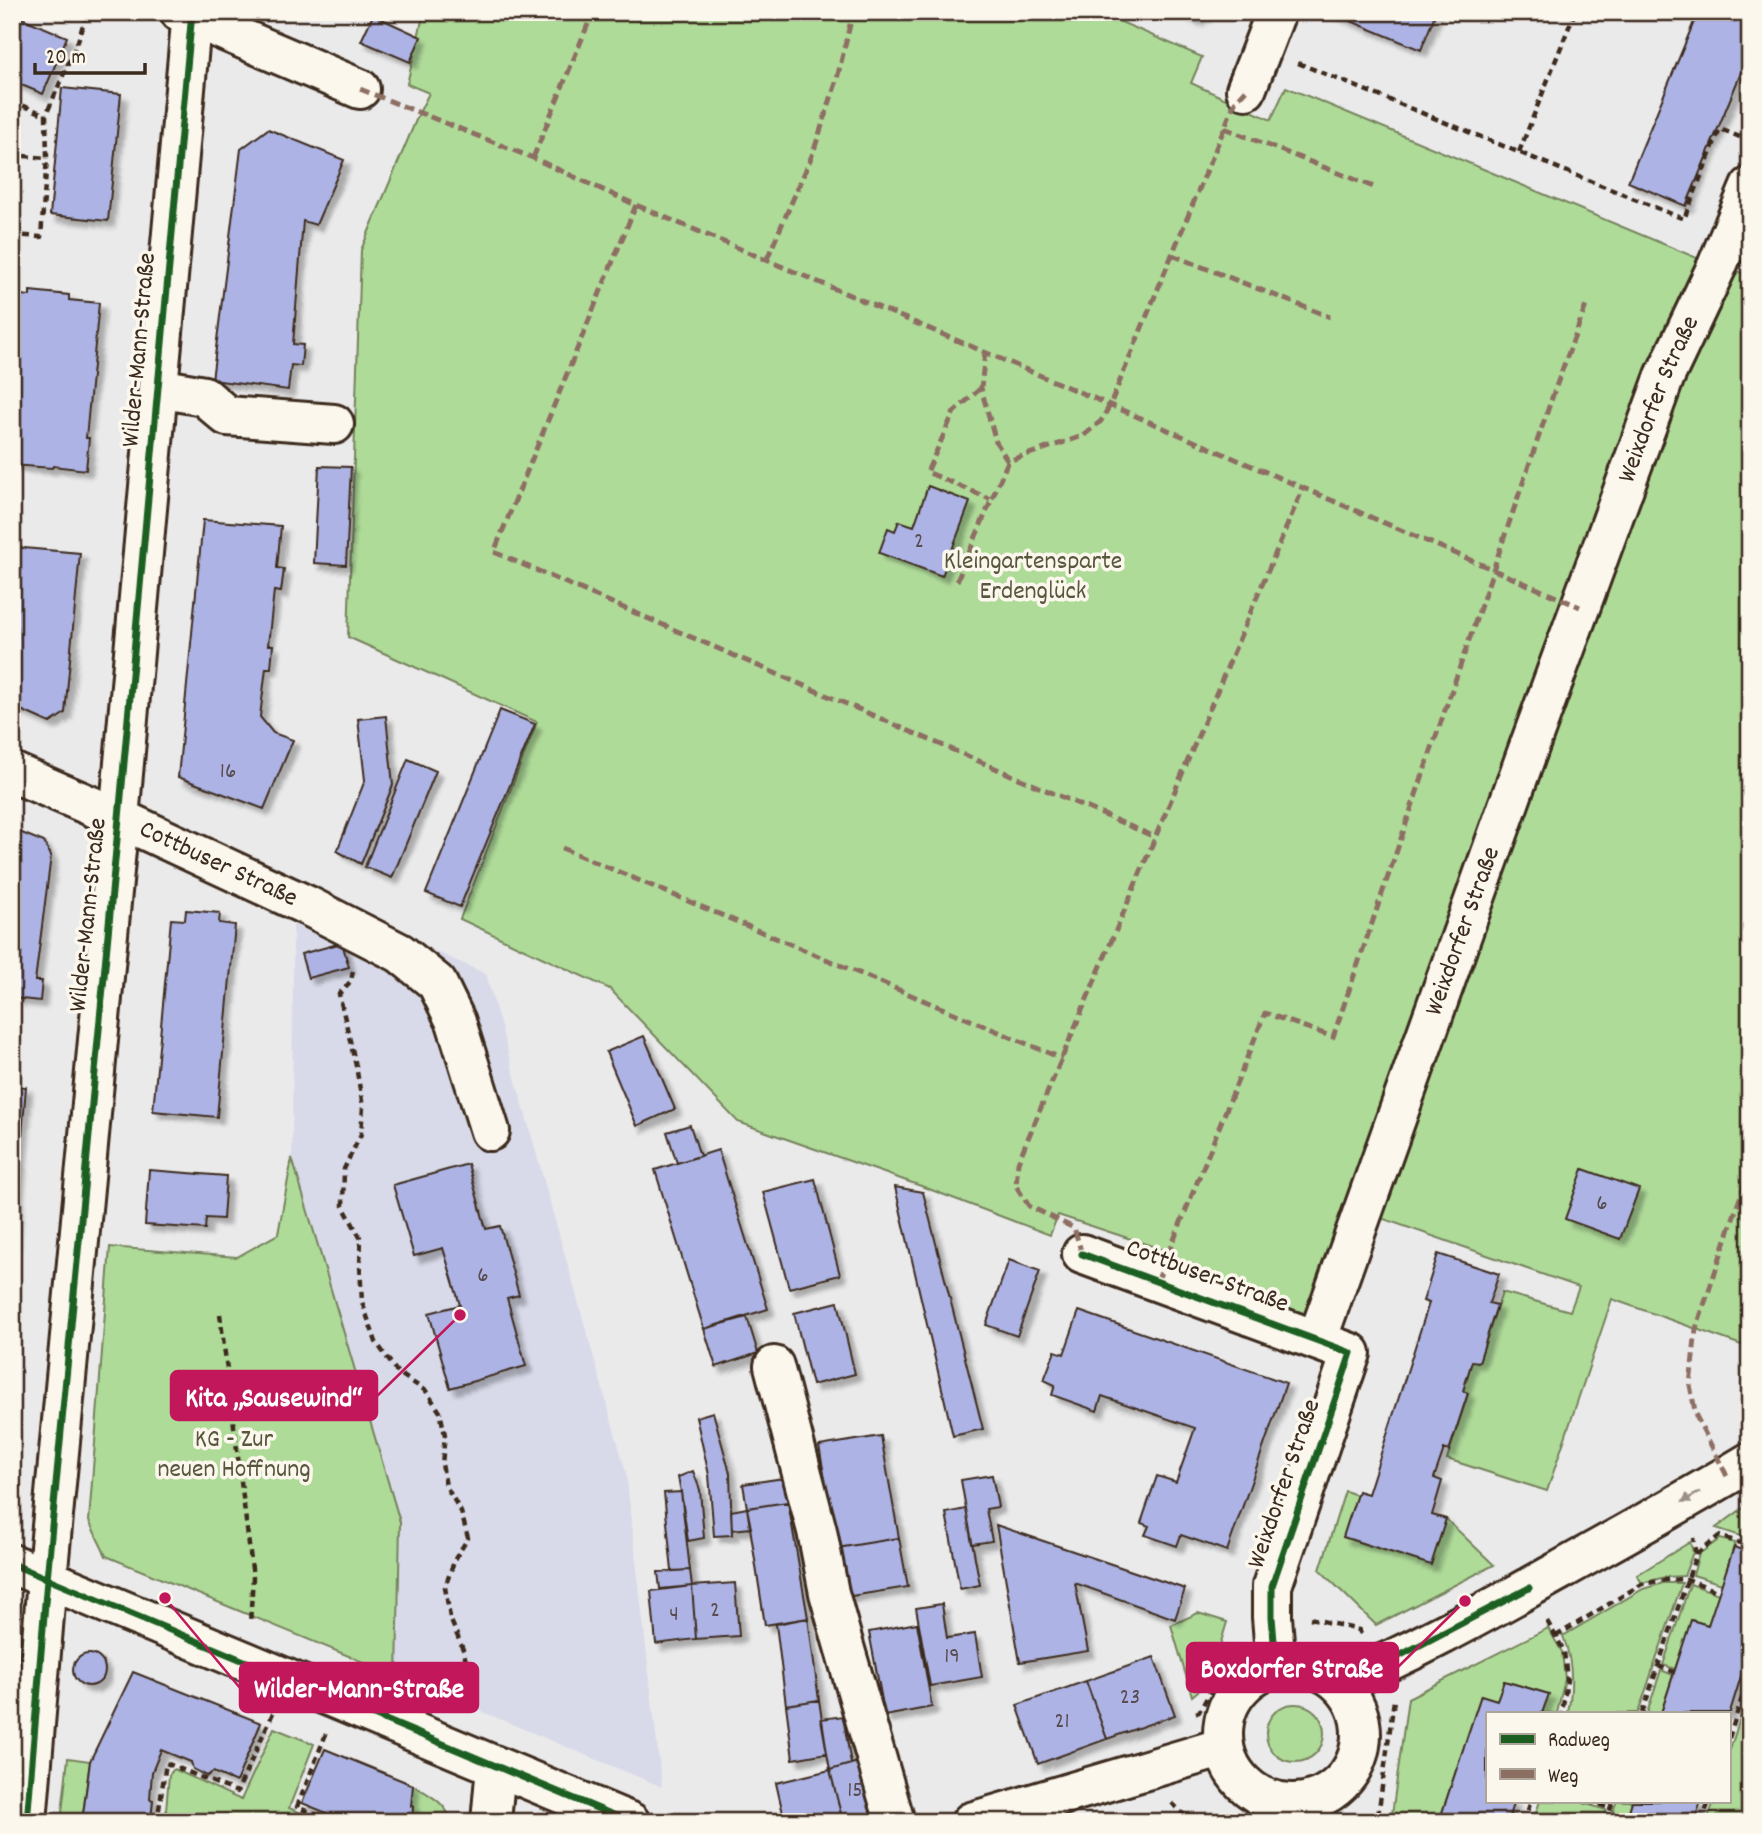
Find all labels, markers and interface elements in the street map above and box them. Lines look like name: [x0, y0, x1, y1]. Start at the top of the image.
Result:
scale bar: [35, 32, 145, 76]
text: 20 m: [46, 44, 86, 74]
street label: Wilder-Mann-Straße: [113, 251, 167, 449]
street label: Weixdorfer Straße: [1609, 310, 1709, 488]
house number: 2: [914, 526, 924, 559]
park label: Kleingartensparte Erdenglück: [944, 544, 1122, 611]
house number: 16: [220, 756, 236, 789]
street label: Cottbuser Straße: [133, 811, 304, 917]
street label: Wilder-Mann-Straße: [60, 816, 118, 1014]
street label: Weixdorfer Straße: [1416, 842, 1510, 1021]
house number: 6: [1596, 1188, 1608, 1221]
street label: Cottbuser Straße: [1120, 1230, 1294, 1324]
house number: 6: [477, 1260, 489, 1293]
callout: Kita „Sausewind“: [171, 1371, 377, 1420]
text: Kita „Sausewind“: [185, 1381, 363, 1421]
street label: Weixdorfer Straße: [1239, 1394, 1331, 1574]
park label: KG - Zur neuen Hoffnung: [157, 1422, 311, 1489]
one-way arrow: [1681, 1491, 1701, 1503]
house number: 2: [710, 1595, 720, 1628]
house number: 4: [669, 1599, 679, 1632]
house number: 19: [944, 1641, 960, 1674]
callout: Boxdorfer Straße: [1187, 1643, 1398, 1692]
text: Boxdorfer Straße: [1201, 1652, 1383, 1692]
callout: Wilder-Mann-Straße: [240, 1663, 478, 1712]
text: Wilder-Mann-Straße: [254, 1672, 464, 1712]
house number: 23: [1120, 1682, 1140, 1715]
house number: 21: [1054, 1706, 1070, 1739]
legend: [1486, 1712, 1730, 1802]
text: Radweg: [1548, 1727, 1610, 1757]
text: Weg: [1548, 1763, 1579, 1793]
house number: 15: [847, 1775, 863, 1808]

